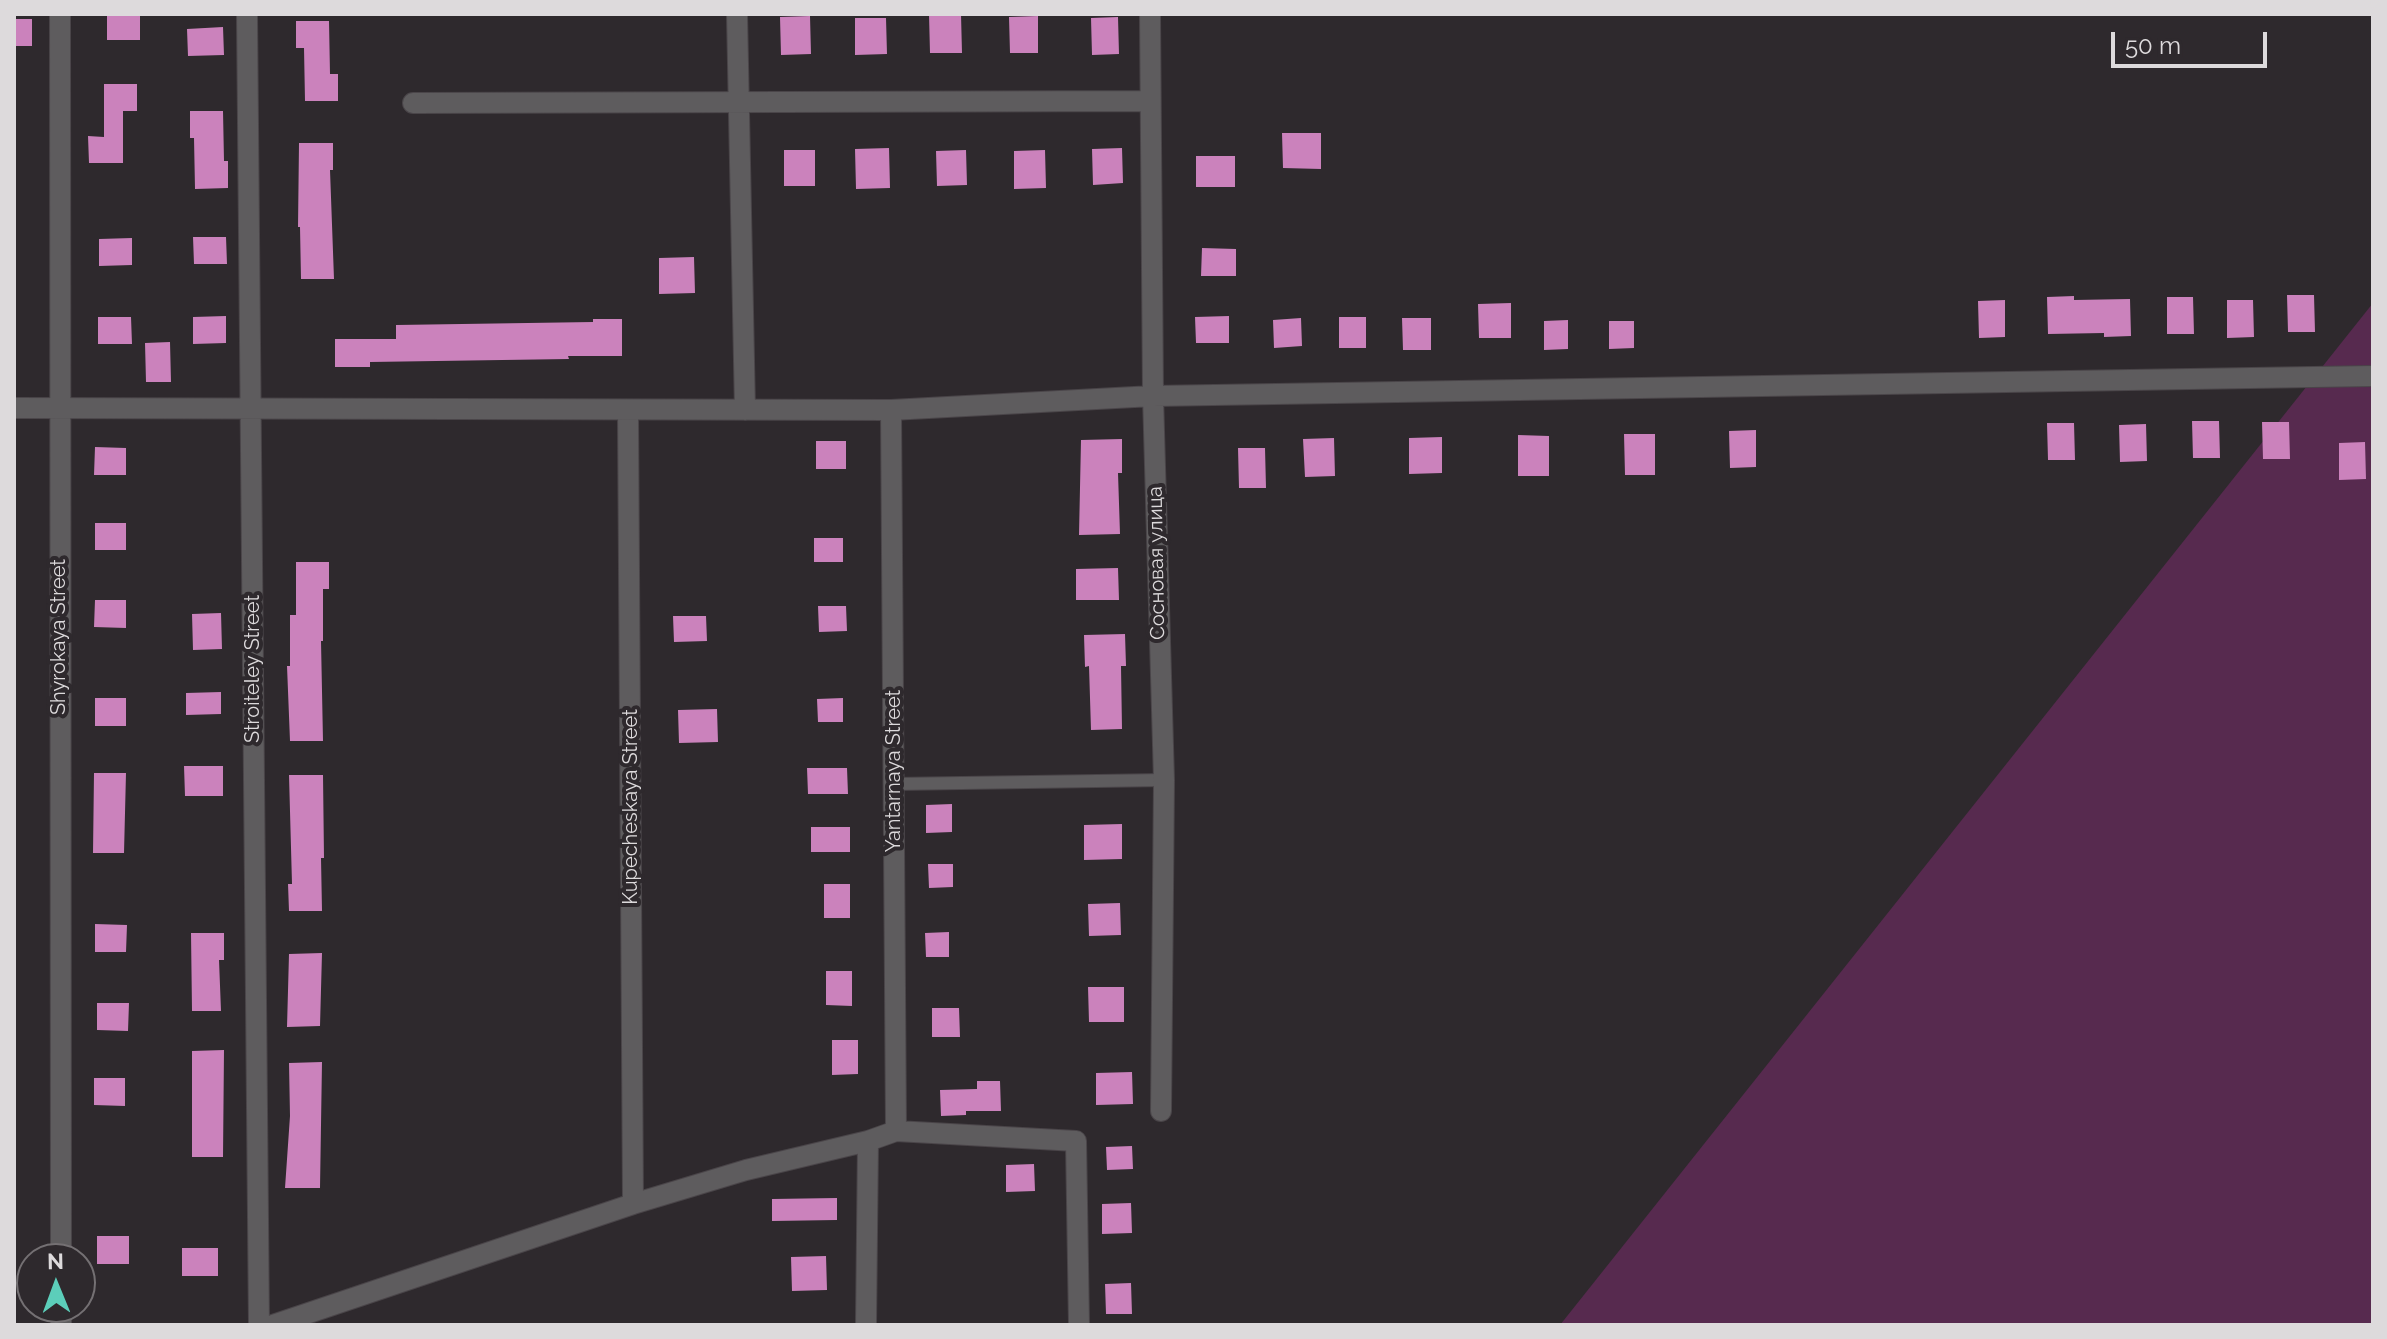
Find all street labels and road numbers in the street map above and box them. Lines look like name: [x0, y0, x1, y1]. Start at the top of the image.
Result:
street label: Сосновая улица: [1144, 486, 1170, 640]
street label: Shyrokaya Street: [47, 559, 71, 715]
street label: Stroiteley Street: [241, 595, 265, 743]
street label: Yantarnaya Street: [882, 690, 906, 852]
street label: Kupecheskaya Street: [619, 709, 643, 905]

